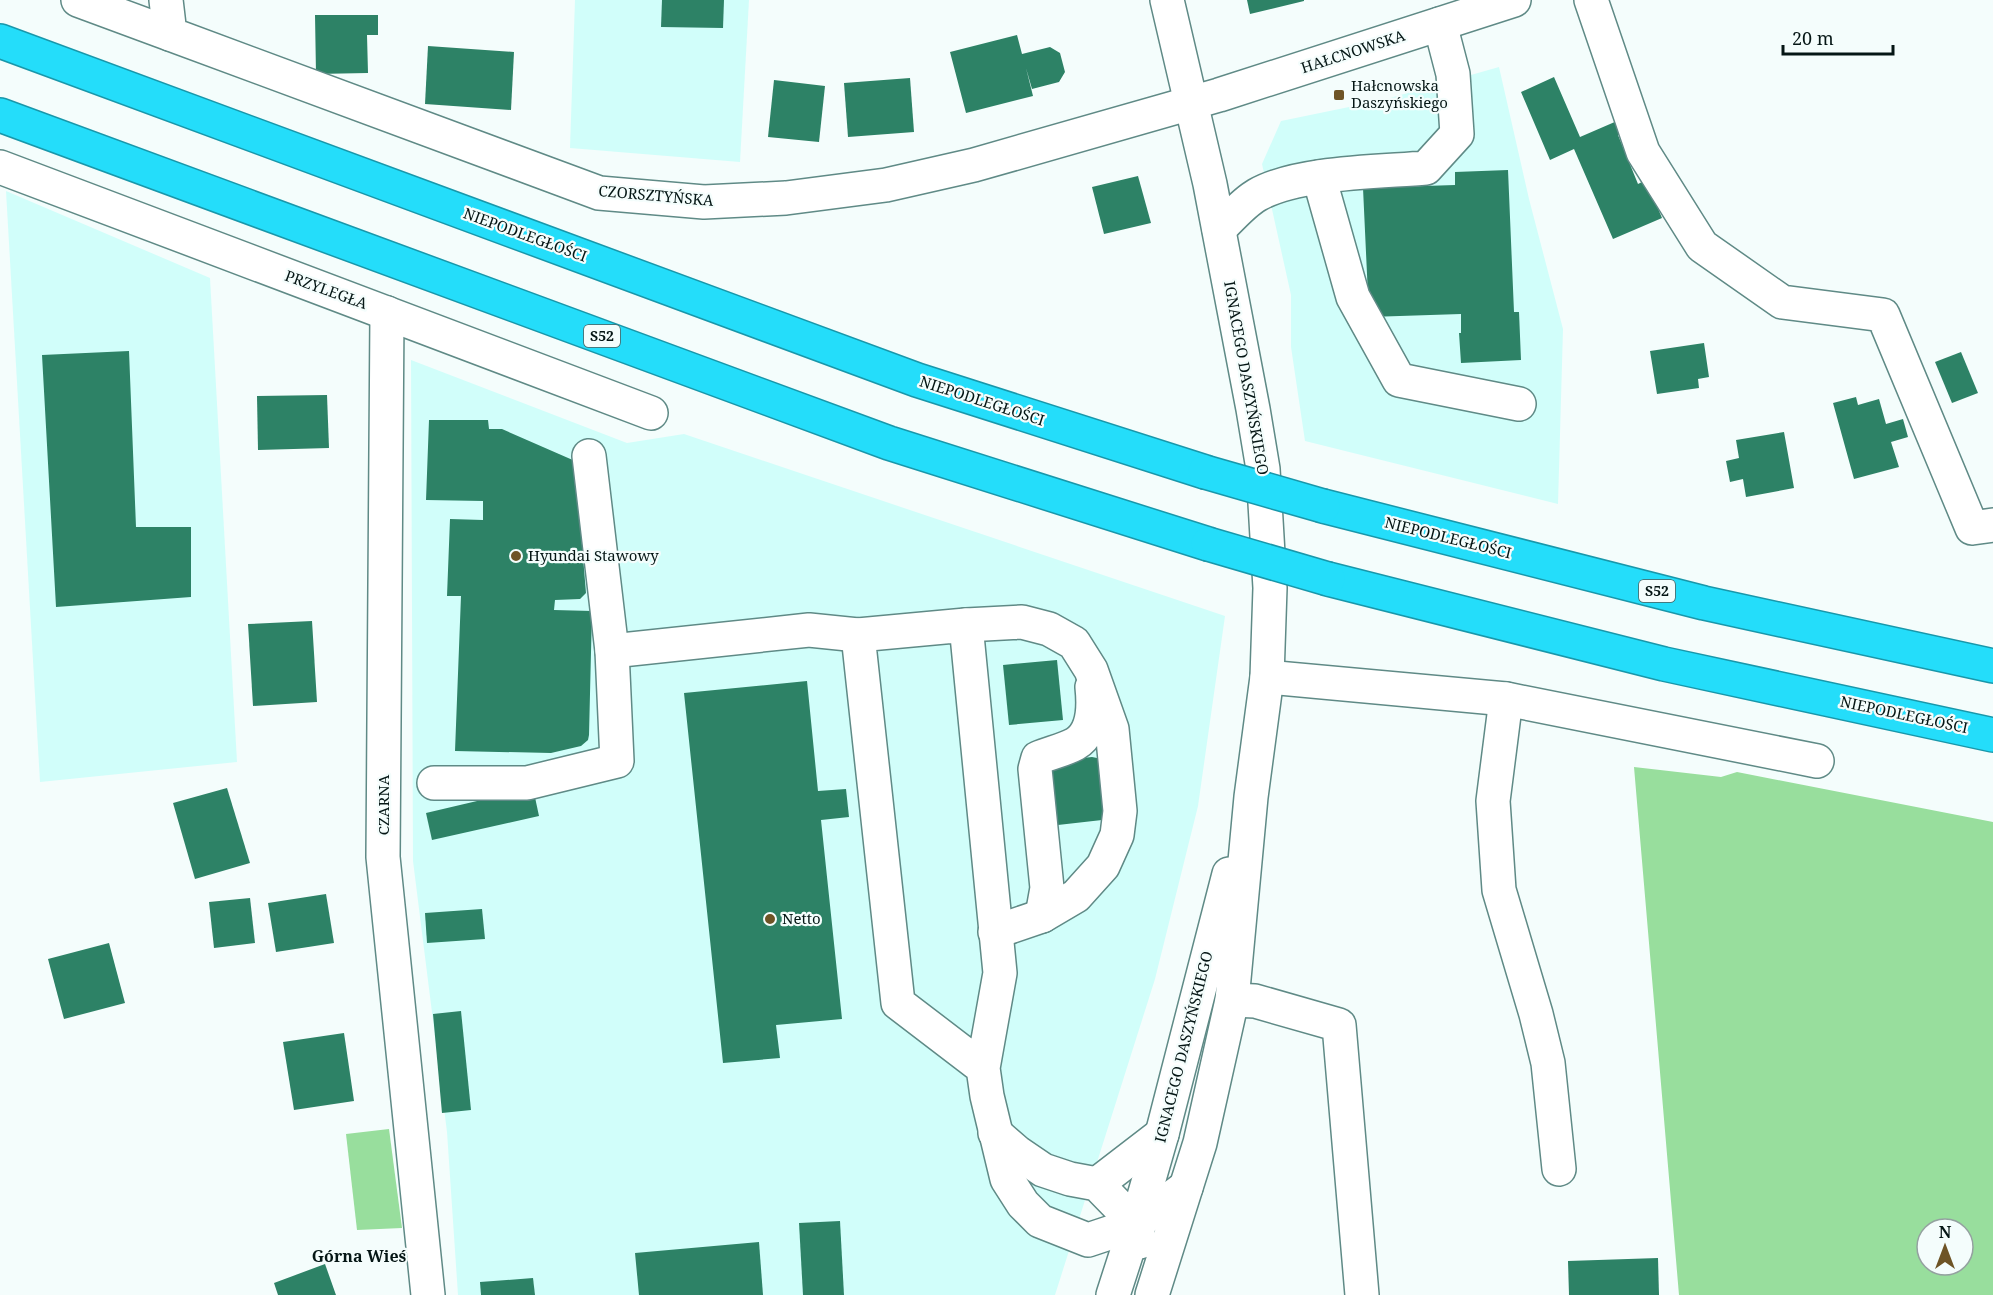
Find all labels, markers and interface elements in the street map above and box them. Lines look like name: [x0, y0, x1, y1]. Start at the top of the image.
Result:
scale bar: [1783, 18, 1892, 56]
street label: HAŁCNOWSKA: [1298, 25, 1408, 77]
text: 20 m: [1792, 26, 1834, 50]
place label: Hałcnowska Daszyńskiego: [1351, 75, 1448, 112]
marker: Hałcnowska Daszyńskiego: [1332, 88, 1346, 102]
street label: CZORSZTYŃSKA: [598, 180, 715, 210]
street label: NIEPODLEGŁOŚCI: [461, 202, 590, 266]
street label: PRZYLEGŁA: [282, 265, 371, 313]
street label: IGNACEGO DASZYŃSKIEGO: [1220, 279, 1274, 476]
road number: S52: [584, 325, 620, 347]
street label: NIEPODLEGŁOŚCI: [917, 370, 1047, 430]
street label: NIEPODLEGŁOŚCI: [1383, 512, 1514, 562]
place label: Hyundai Stawowy: [528, 545, 659, 565]
marker: Hyundai Stawowy: [509, 549, 523, 563]
road number: S52: [1639, 580, 1675, 602]
street label: NIEPODLEGŁOŚCI: [1838, 691, 1970, 737]
street label: CZARNA: [373, 774, 393, 835]
place label: Netto: [782, 908, 821, 928]
marker: Netto: [763, 912, 777, 926]
street label: IGNACEGO DASZYŃSKIEGO: [1150, 949, 1217, 1145]
north arrow: [1915, 1217, 1975, 1277]
text: N: [1939, 1221, 1952, 1243]
district label: Górna Wieś: [312, 1245, 407, 1267]

